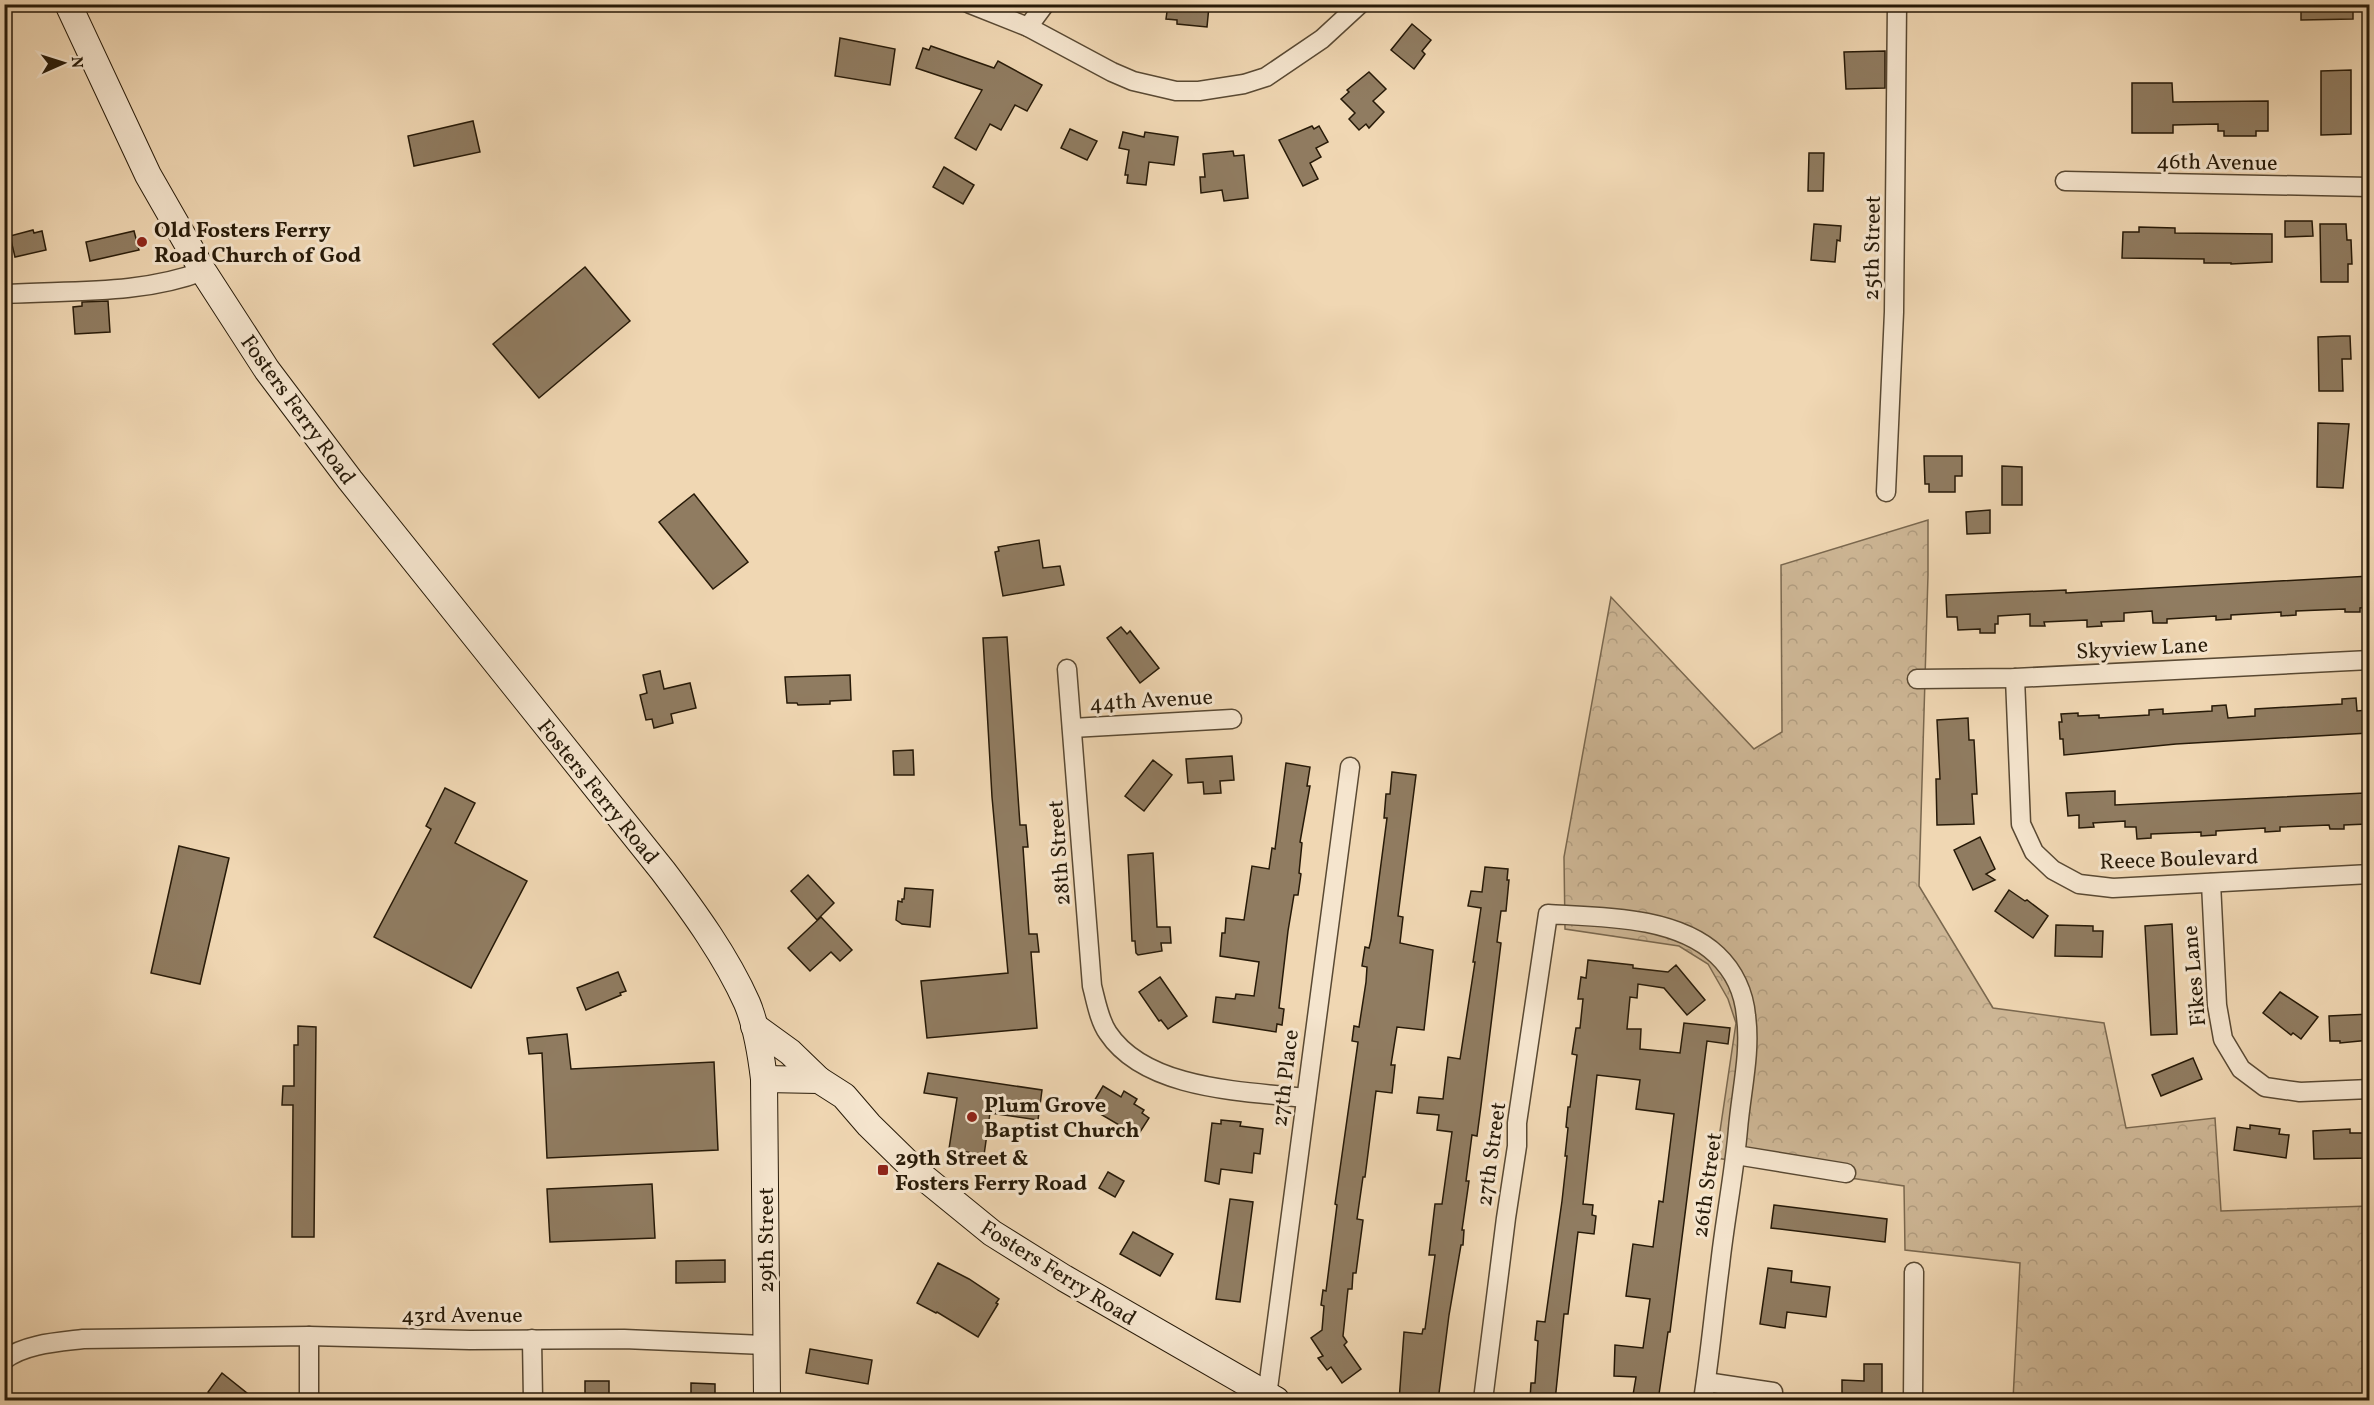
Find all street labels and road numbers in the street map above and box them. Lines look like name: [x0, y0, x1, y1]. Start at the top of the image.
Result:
street label: 46th Avenue: [2156, 147, 2278, 180]
street label: 25th Street: [1857, 195, 1890, 301]
street label: Fosters Ferry Road: [232, 329, 362, 492]
street label: Skyview Lane: [2075, 631, 2209, 668]
street label: 44th Avenue: [1089, 683, 1214, 720]
street label: Fosters Ferry Road: [529, 713, 665, 872]
street label: 28th Street: [1041, 799, 1080, 907]
street label: Reece Boulevard: [2099, 842, 2259, 879]
street label: Fikes Lane: [2176, 924, 2215, 1027]
street label: 27th Place: [1265, 1028, 1308, 1129]
street label: 27th Street: [1470, 1100, 1515, 1208]
street label: 26th Street: [1686, 1131, 1731, 1240]
street label: 29th Street: [752, 1187, 783, 1293]
street label: Fosters Ferry Road: [974, 1214, 1142, 1335]
street label: 43rd Avenue: [401, 1301, 523, 1332]

